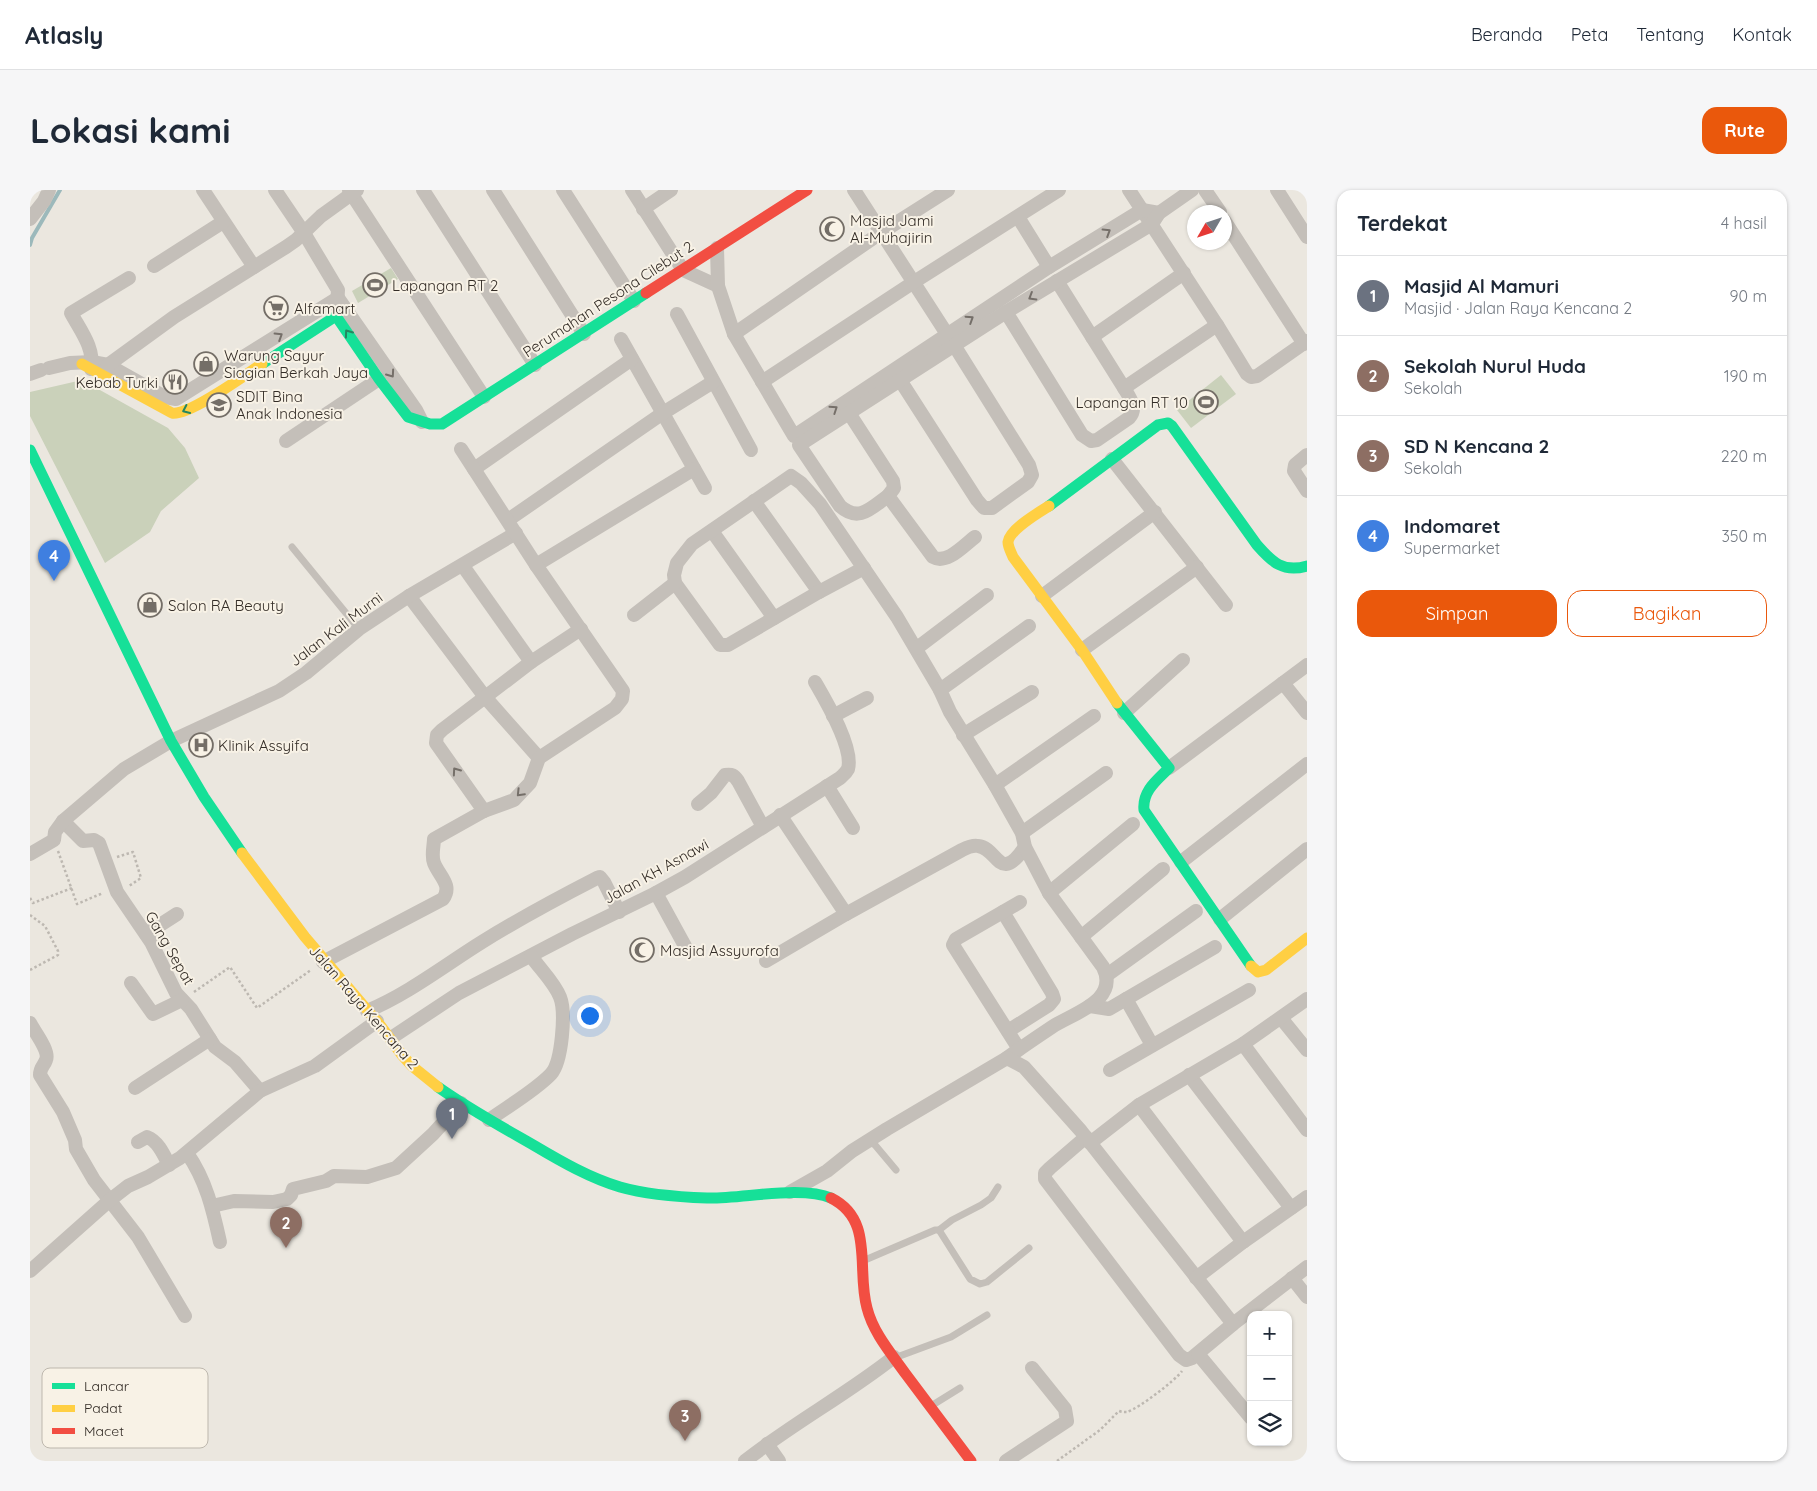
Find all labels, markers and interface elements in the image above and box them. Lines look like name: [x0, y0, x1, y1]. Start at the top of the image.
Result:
text: Atlasly: [25, 20, 103, 50]
text: Beranda: [1471, 23, 1543, 46]
text: Peta: [1571, 23, 1608, 46]
text: Tentang: [1636, 23, 1704, 46]
text: Kontak: [1732, 23, 1792, 46]
button: Rute: [1702, 107, 1787, 154]
text: Lokasi kami: [30, 108, 230, 152]
north arrow: [1187, 205, 1232, 250]
text: Terdekat: [1357, 210, 1448, 236]
place label: Masjid Jami Al-Muhajirin: [850, 211, 934, 247]
text: 4 hasil: [1721, 213, 1767, 233]
mosque icon: Masjid Jami Al-Muhajirin: [819, 216, 845, 242]
one-way arrow: [1101, 228, 1110, 238]
street label: Perumahan Pesona Cilebut 2: [519, 237, 697, 361]
sports icon: Lapangan RT 2: [362, 272, 388, 298]
text: Masjid Al Mamuri: [1404, 274, 1559, 298]
place label: Lapangan RT 2: [392, 276, 498, 295]
text: 1: [1370, 286, 1376, 306]
text: 90 m: [1730, 286, 1767, 306]
one-way arrow: [1028, 290, 1037, 300]
supermarket icon: Alfamart: [263, 295, 289, 321]
text: Masjid · Jalan Raya Kencana 2: [1404, 298, 1632, 318]
place label: Alfamart: [294, 299, 355, 318]
one-way arrow: [964, 316, 973, 325]
one-way arrow: [345, 329, 354, 339]
one-way arrow: [274, 332, 283, 342]
place label: Warung Sayur Siagian Berkah Jaya: [224, 346, 368, 382]
shop icon: Warung Sayur Siagian Berkah Jaya: [193, 351, 219, 377]
text: Sekolah Nurul Huda: [1404, 354, 1586, 378]
text: 2: [1368, 366, 1378, 386]
text: 190 m: [1724, 366, 1767, 386]
one-way arrow: [385, 368, 394, 378]
restaurant icon: Kebab Turki: [162, 369, 188, 395]
place label: Kebab Turki: [76, 373, 158, 392]
text: Sekolah: [1404, 378, 1462, 398]
place label: SDIT Bina Anak Indonesia: [236, 387, 343, 423]
sports icon: Lapangan RT 10: [1193, 389, 1219, 415]
school or university icon: SDIT Bina Anak Indonesia: [206, 392, 232, 418]
place label: Lapangan RT 10: [1075, 393, 1188, 412]
one-way arrow: [182, 404, 191, 415]
one-way arrow: [829, 406, 838, 415]
text: SD N Kencana 2: [1404, 434, 1549, 458]
text: 3: [1369, 446, 1377, 466]
text: 220 m: [1721, 446, 1767, 466]
text: Sekolah: [1404, 458, 1462, 478]
text: Indomaret: [1404, 514, 1501, 538]
text: 4: [1368, 526, 1378, 546]
text: 350 m: [1721, 526, 1767, 546]
text: Supermarket: [1404, 538, 1500, 558]
pin: 4: [38, 540, 70, 581]
street label: Jalan Kali Murni: [286, 588, 386, 670]
button: Simpan: [1357, 590, 1557, 637]
button: Bagikan: [1567, 590, 1767, 637]
shop icon: Salon RA Beauty: [137, 592, 163, 618]
place label: Salon RA Beauty: [168, 596, 284, 615]
hospital icon: Klinik Assyifa: [188, 732, 214, 758]
place label: Klinik Assyifa: [218, 736, 309, 755]
one-way arrow: [453, 767, 462, 777]
one-way arrow: [517, 787, 526, 796]
street label: Jalan KH Asnawi: [600, 834, 712, 908]
street label: Gang Sepat: [141, 908, 199, 988]
mosque icon: Masjid Assyurofa: [629, 937, 655, 963]
street label: Jalan Raya Kencana 2: [305, 941, 423, 1073]
place label: Masjid Assyurofa: [660, 941, 779, 960]
your location: [577, 1003, 603, 1029]
pin: 1: [436, 1098, 468, 1139]
pin: 2: [270, 1207, 302, 1248]
map controls: [1247, 1311, 1292, 1446]
button: +: [1247, 1311, 1292, 1356]
button: −: [1247, 1356, 1292, 1401]
legend: [42, 1368, 208, 1448]
text: Lancar: [84, 1377, 130, 1395]
text: Padat: [84, 1399, 123, 1417]
pin: 3: [669, 1400, 701, 1441]
button: layers: [1247, 1401, 1292, 1446]
text: Macet: [84, 1422, 124, 1440]

